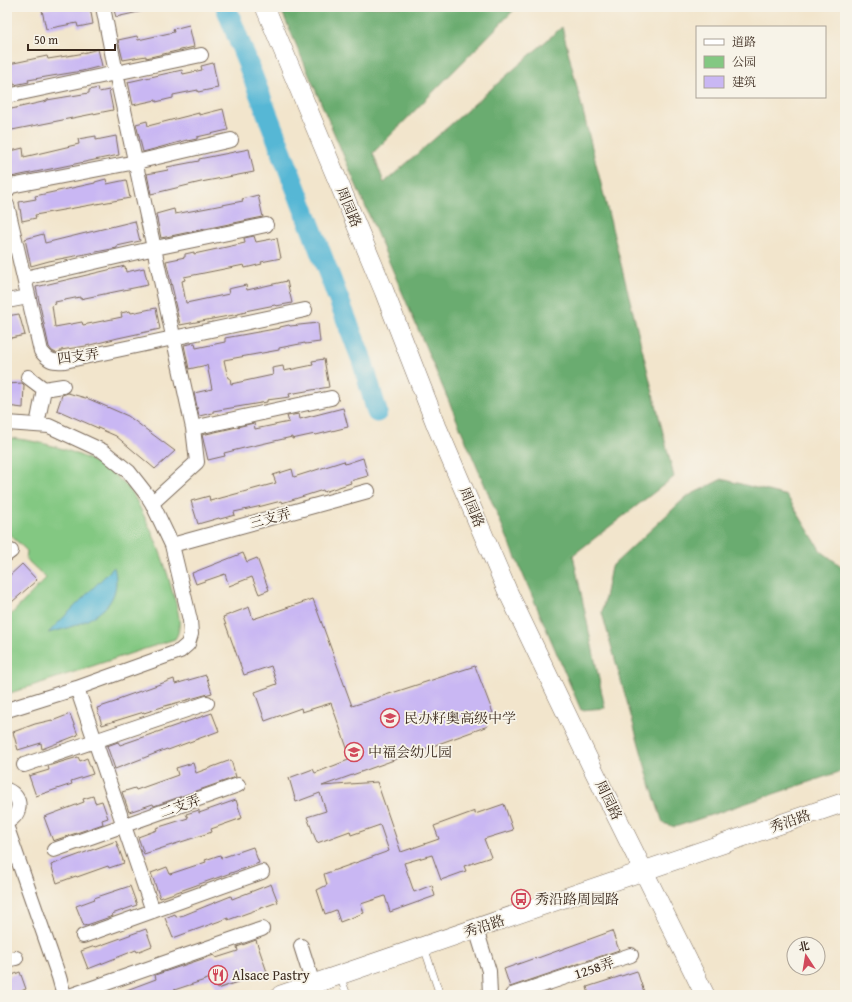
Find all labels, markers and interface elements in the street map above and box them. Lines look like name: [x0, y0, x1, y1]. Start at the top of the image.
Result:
scale bar: [28, 26, 115, 52]
legend: [696, 26, 826, 98]
text: 50 m: [34, 31, 58, 48]
text: 道路: [732, 33, 756, 50]
text: 公园: [732, 53, 756, 70]
text: 建筑: [732, 73, 756, 90]
street label: 周园路: [332, 184, 366, 230]
street label: 四支弄: [56, 343, 100, 369]
street label: 周园路: [455, 484, 489, 530]
street label: 三支弄: [247, 503, 293, 533]
school or university icon: 民办籽奥高级中学: [379, 707, 401, 729]
place label: 民办籽奥高级中学: [404, 708, 516, 728]
school or university icon: 中福会幼儿园: [343, 741, 365, 763]
place label: 中福会幼儿园: [368, 742, 452, 762]
street label: 周园路: [591, 777, 627, 823]
street label: 二支弄: [157, 789, 203, 823]
street label: 秀沿路: [767, 805, 813, 837]
bus stop icon: 秀沿路周园路: [510, 888, 532, 910]
place label: 秀沿路周园路: [535, 889, 619, 909]
street label: 秀沿路: [461, 910, 507, 942]
north arrow: [786, 936, 826, 976]
text: 北: [797, 937, 811, 955]
street label: 1258弄: [571, 952, 617, 984]
restaurant icon: Alsace Pastry: [207, 964, 229, 986]
place label: Alsace Pastry: [232, 965, 310, 985]

